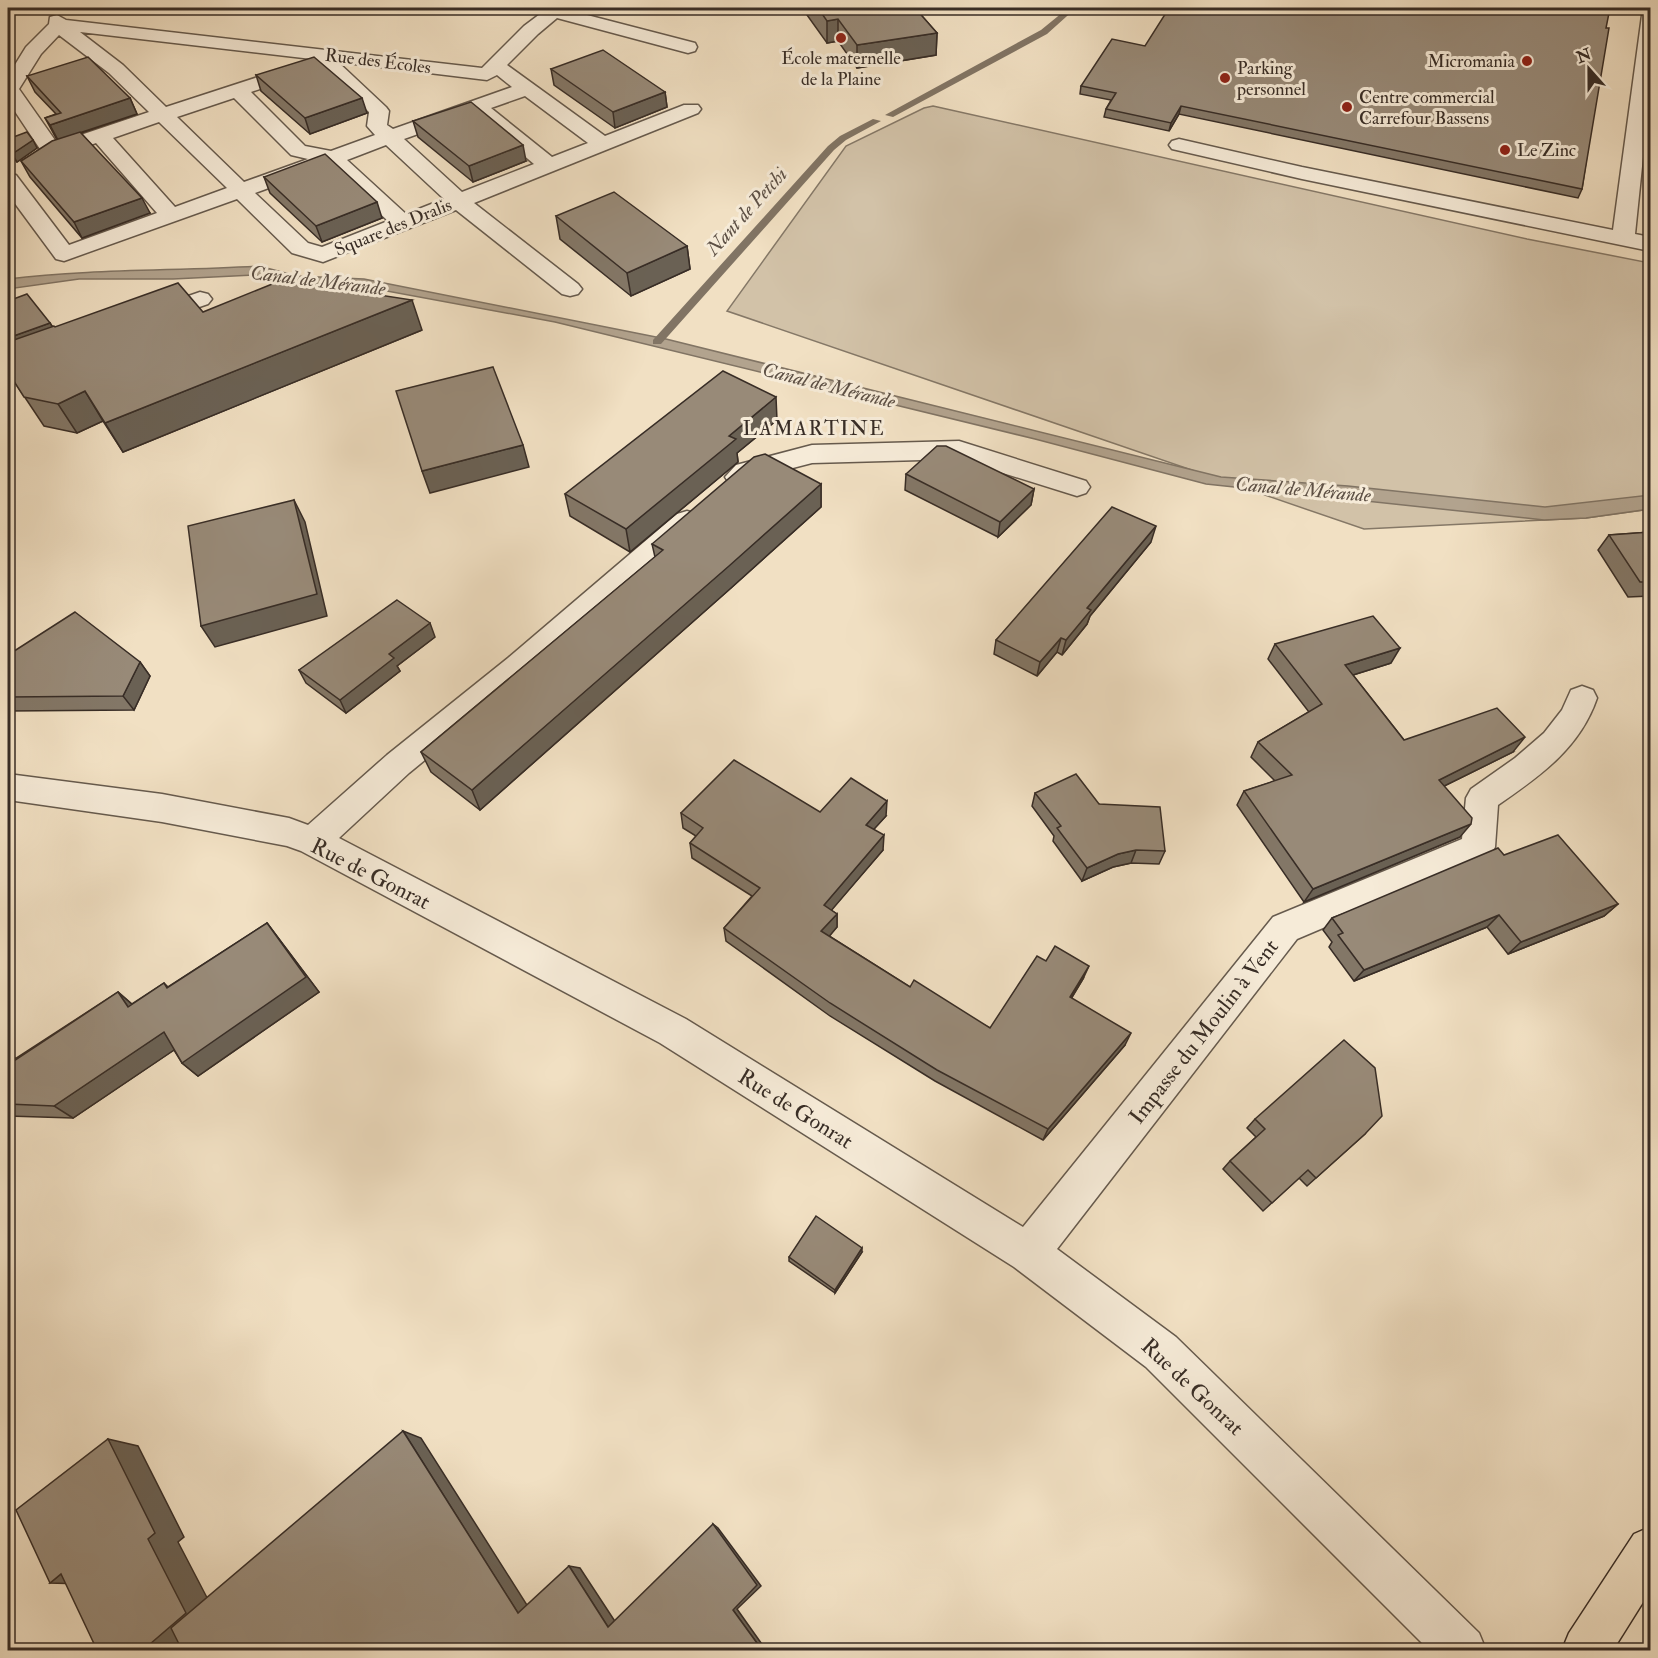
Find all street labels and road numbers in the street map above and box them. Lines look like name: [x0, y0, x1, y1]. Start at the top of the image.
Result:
street label: Rue des Écoles: [324, 44, 432, 79]
street label: Square des Dralis: [331, 193, 455, 261]
street label: Rue de Gonrat: [306, 832, 435, 916]
street label: Impasse du Moulin à Vent: [1123, 934, 1286, 1130]
street label: Rue de Gonrat: [733, 1062, 858, 1155]
street label: Rue de Gonrat: [1135, 1332, 1249, 1441]

